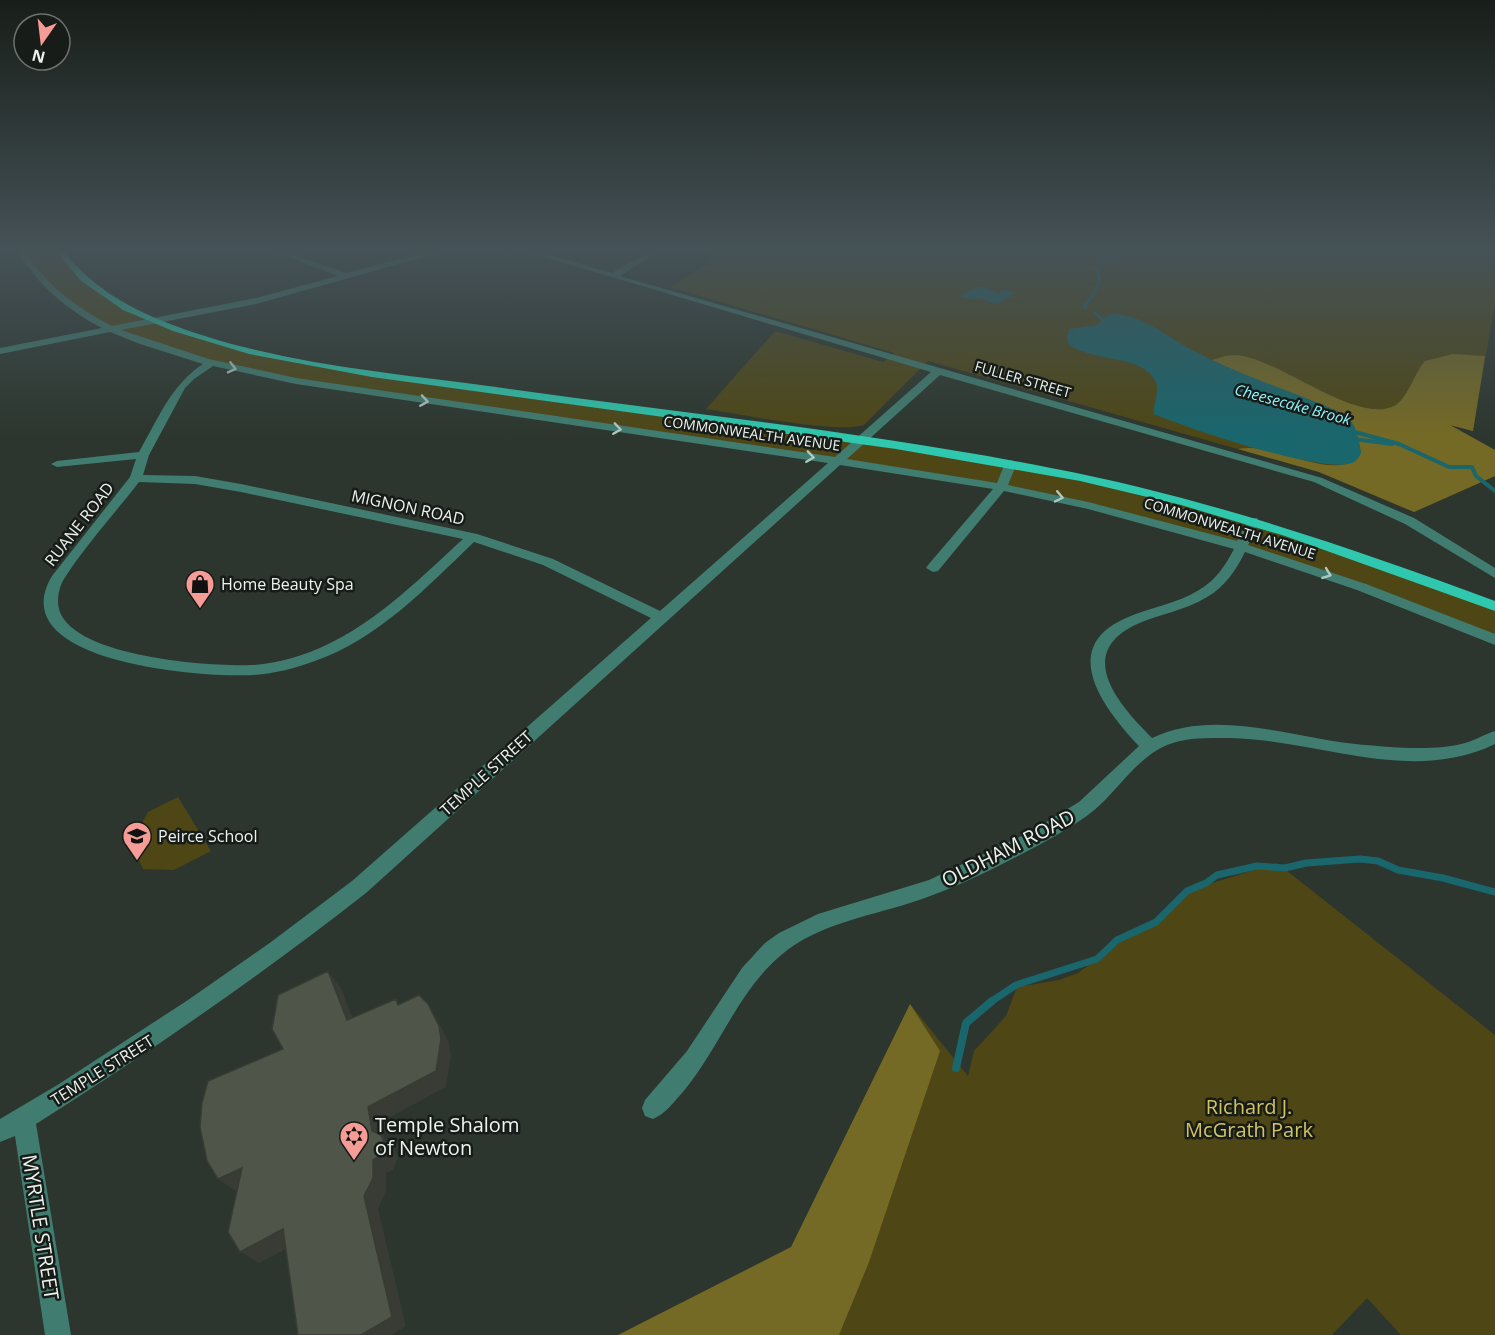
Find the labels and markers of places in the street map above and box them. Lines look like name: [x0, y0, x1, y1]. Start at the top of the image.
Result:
shop icon: Home Beauty Spa: [184, 568, 216, 610]
place label: Home Beauty Spa: [221, 573, 354, 595]
school or university icon: Peirce School: [121, 820, 153, 862]
place label: Peirce School: [158, 825, 258, 847]
place label: Temple Shalom of Newton: [375, 1111, 519, 1161]
synagogue icon: Temple Shalom of Newton: [338, 1120, 370, 1162]

